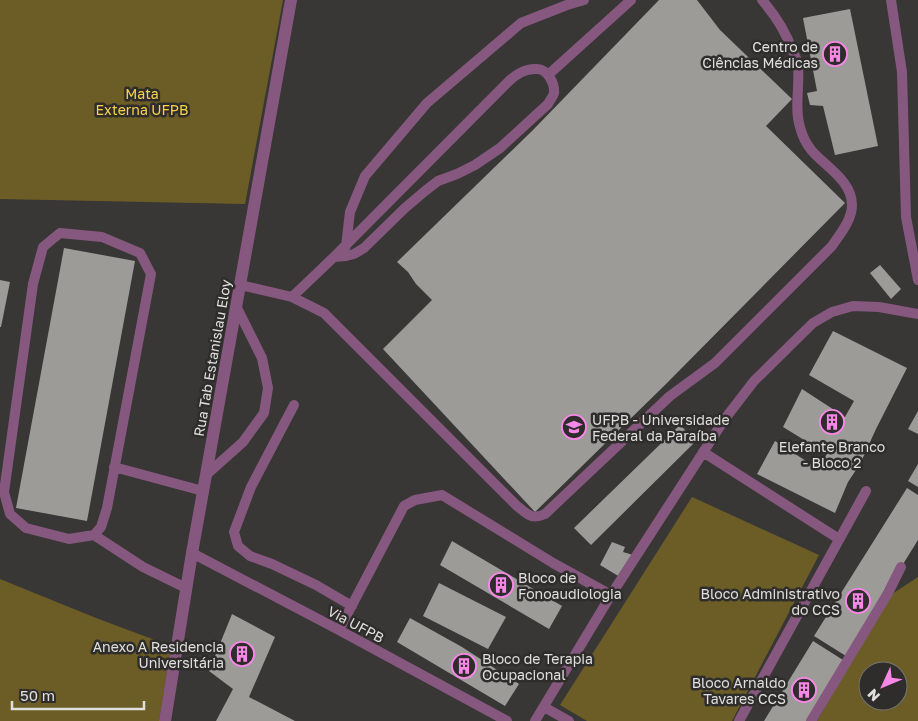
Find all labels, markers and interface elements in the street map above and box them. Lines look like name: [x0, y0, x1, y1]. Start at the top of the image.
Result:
place label: Centro de Ciências Médicas: [702, 38, 818, 71]
building icon: Centro de Ciências Médicas: [822, 41, 848, 67]
park label: Mata Externa UFPB: [96, 85, 188, 118]
street label: Rua Tab Estanislau Eloy: [190, 278, 234, 438]
building icon: Elefante Branco - Bloco 2: [819, 409, 845, 435]
place label: UFPB - Universidade Federal da Paraíba: [592, 411, 730, 444]
school or university icon: UFPB - Universidade Federal da Paraíba: [561, 414, 587, 440]
place label: Elefante Branco - Bloco 2: [779, 438, 885, 471]
place label: Bloco de Fonoaudiologia: [518, 569, 622, 602]
building icon: Bloco de Fonoaudiologia: [488, 572, 514, 598]
place label: Bloco Administrativo do CCS: [701, 585, 840, 618]
building icon: Bloco Administrativo do CCS: [845, 588, 871, 614]
street label: Via UFPB: [325, 602, 387, 646]
place label: Anexo A Residencia Universitária: [93, 638, 224, 671]
building icon: Anexo A Residencia Universitária: [229, 641, 255, 667]
place label: Bloco de Terapia Ocupacional: [482, 650, 593, 683]
building icon: Bloco de Terapia Ocupacional: [451, 653, 477, 679]
north arrow: [858, 661, 908, 711]
place label: Bloco Arnaldo Tavares CCS: [692, 674, 786, 707]
building icon: Bloco Arnaldo Tavares CCS: [791, 677, 817, 703]
scale bar: [12, 678, 145, 710]
text: 50 m: [20, 686, 55, 704]
text: N: [863, 686, 883, 705]

